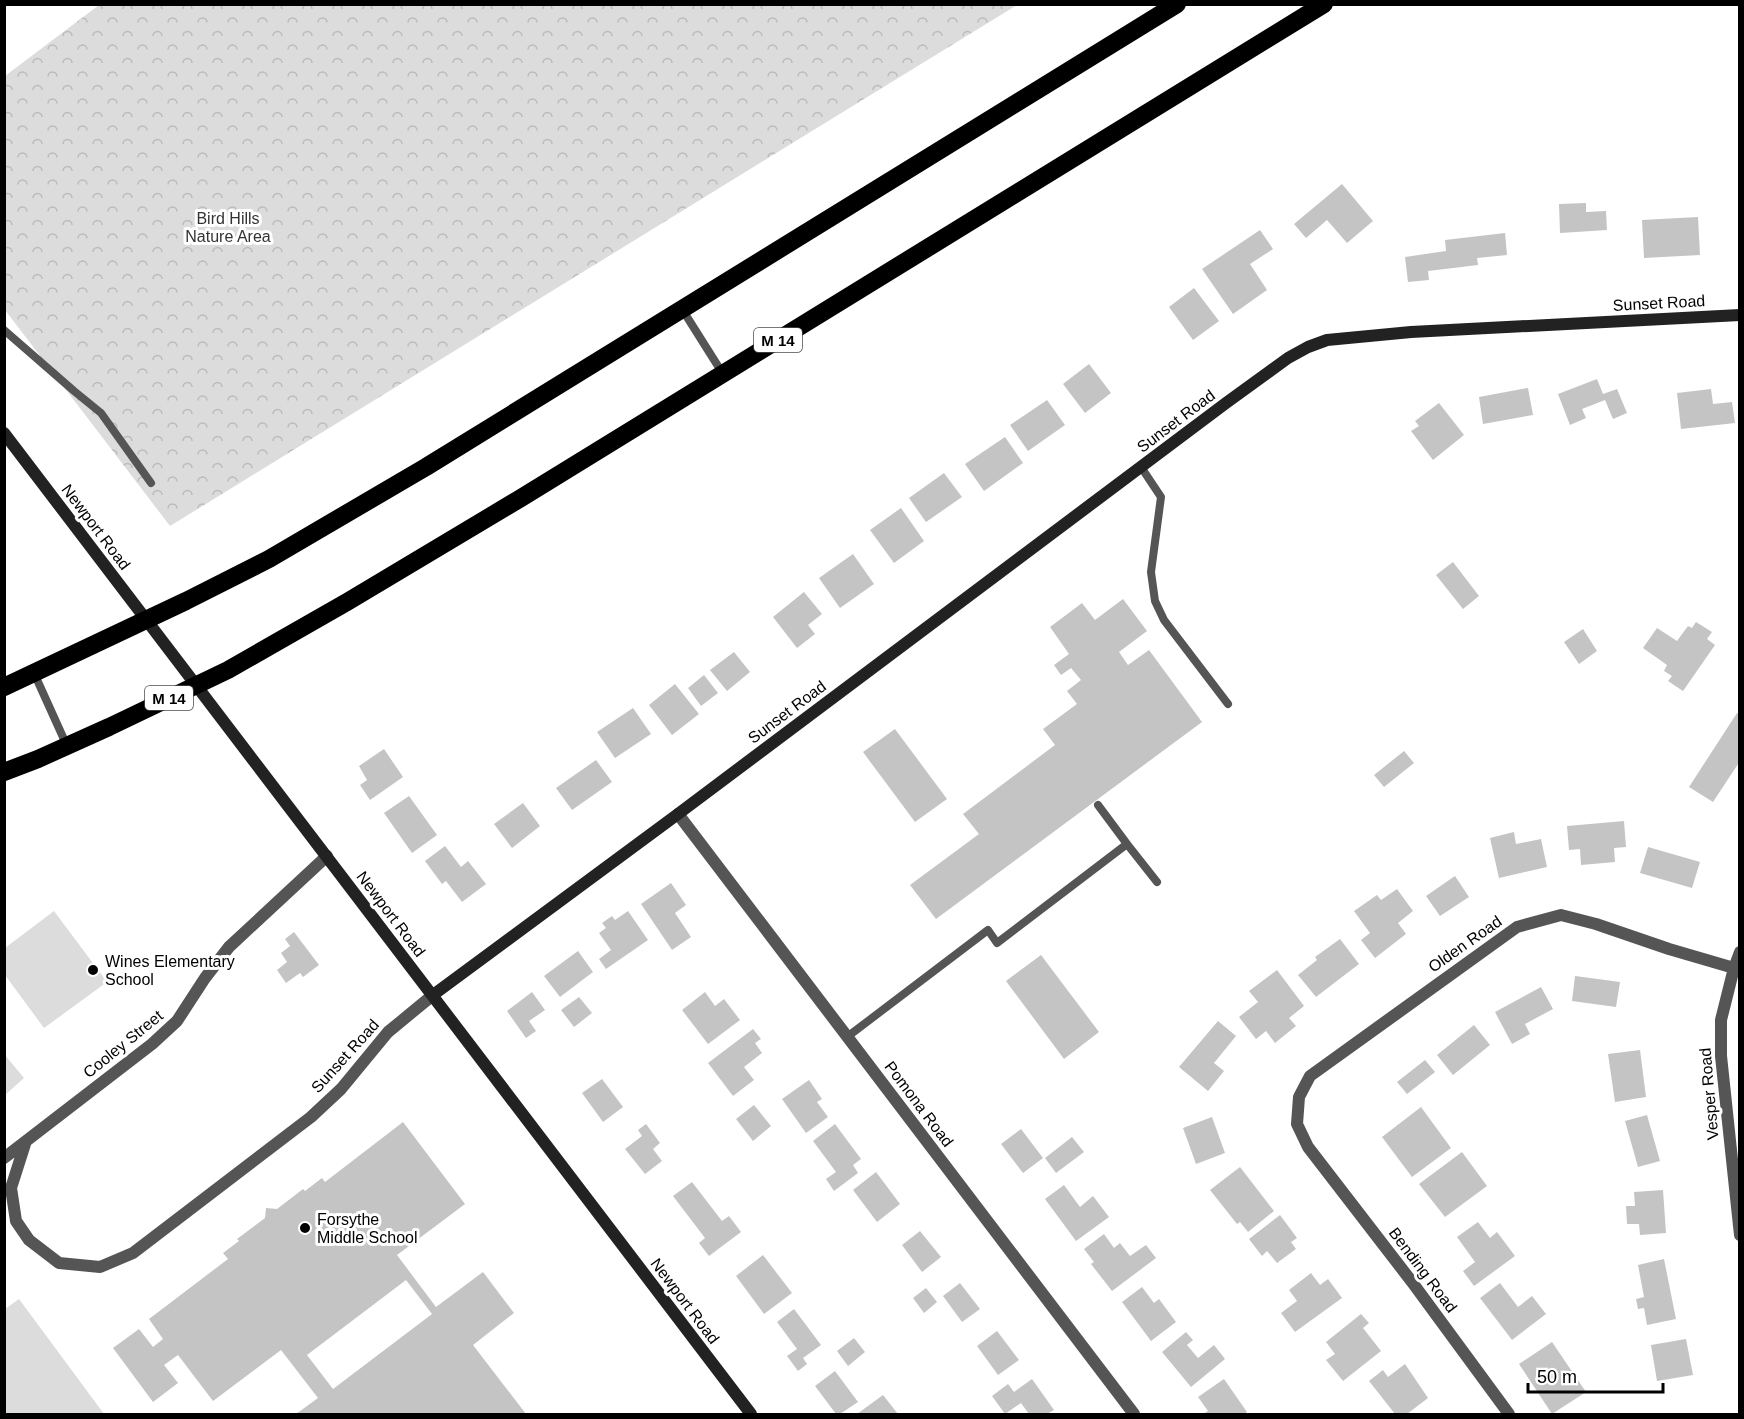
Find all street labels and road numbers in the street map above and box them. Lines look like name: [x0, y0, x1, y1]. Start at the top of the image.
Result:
street label: Sunset Road: [1612, 292, 1706, 314]
road number: M 14: [754, 328, 802, 352]
street label: Sunset Road: [1134, 386, 1218, 456]
street label: Newport Road: [58, 481, 134, 573]
street label: Sunset Road: [745, 677, 829, 747]
road number: M 14: [145, 686, 193, 710]
street label: Newport Road: [353, 868, 429, 960]
street label: Olden Road: [1425, 913, 1505, 975]
street label: Cooley Street: [80, 1007, 166, 1081]
street label: Sunset Road: [308, 1016, 382, 1096]
street label: Vesper Road: [1697, 1047, 1721, 1141]
street label: Pomona Road: [881, 1058, 957, 1150]
street label: Bending Road: [1386, 1224, 1460, 1316]
street label: Newport Road: [647, 1255, 723, 1347]

